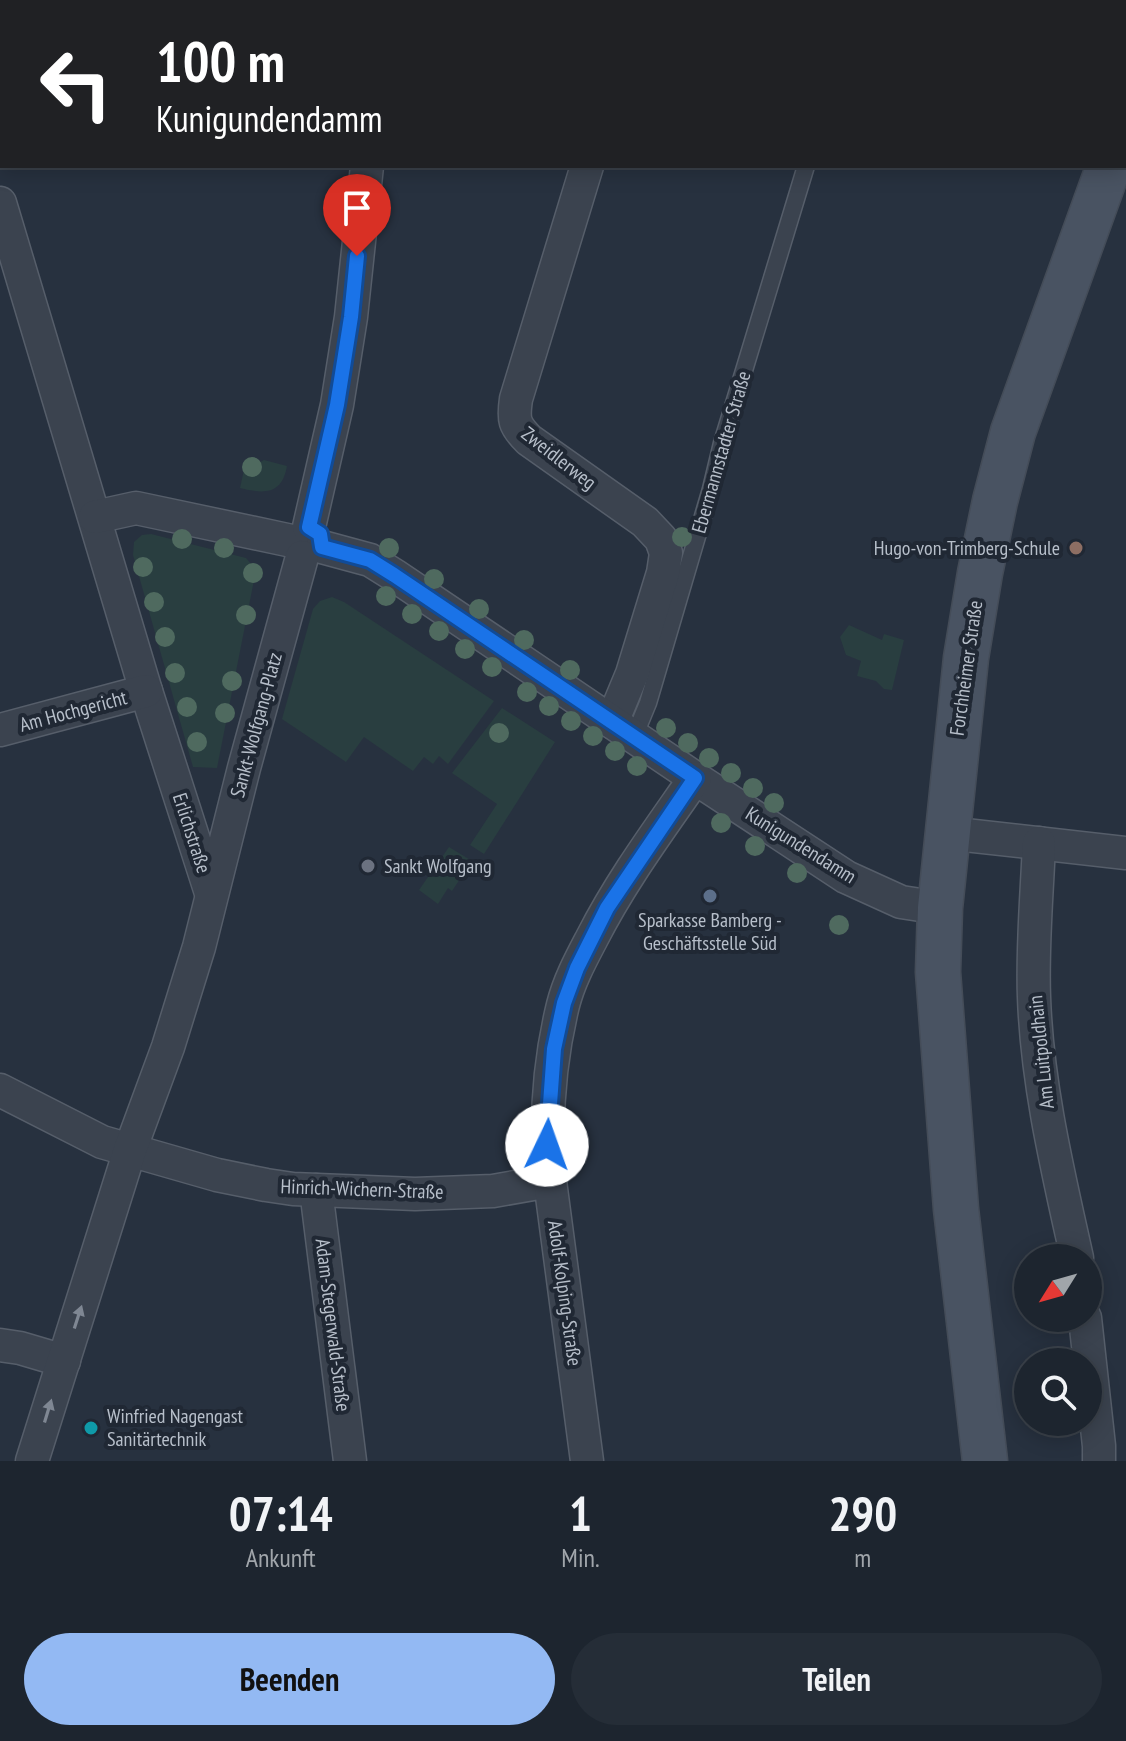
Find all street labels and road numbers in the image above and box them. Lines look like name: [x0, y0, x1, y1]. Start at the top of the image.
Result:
street label: Ebermannstadter Straße: [685, 368, 757, 536]
street label: Zweidlerweg: [516, 421, 602, 495]
street label: Forchheimer Straße: [944, 599, 988, 737]
street label: Sankt-Wolfgang-Platz: [224, 650, 288, 800]
street label: Am Hochgericht: [16, 684, 130, 738]
street label: Erlichstraße: [167, 790, 217, 876]
street label: Kunigundendamm: [741, 801, 861, 889]
street label: Am Luitpoldhain: [1022, 994, 1060, 1110]
street label: Hinrich-Wichern-Straße: [280, 1173, 444, 1205]
street label: Adolf-Kolping-Straße: [542, 1219, 588, 1367]
street label: Adam-Stegerwald-Straße: [310, 1237, 356, 1413]

